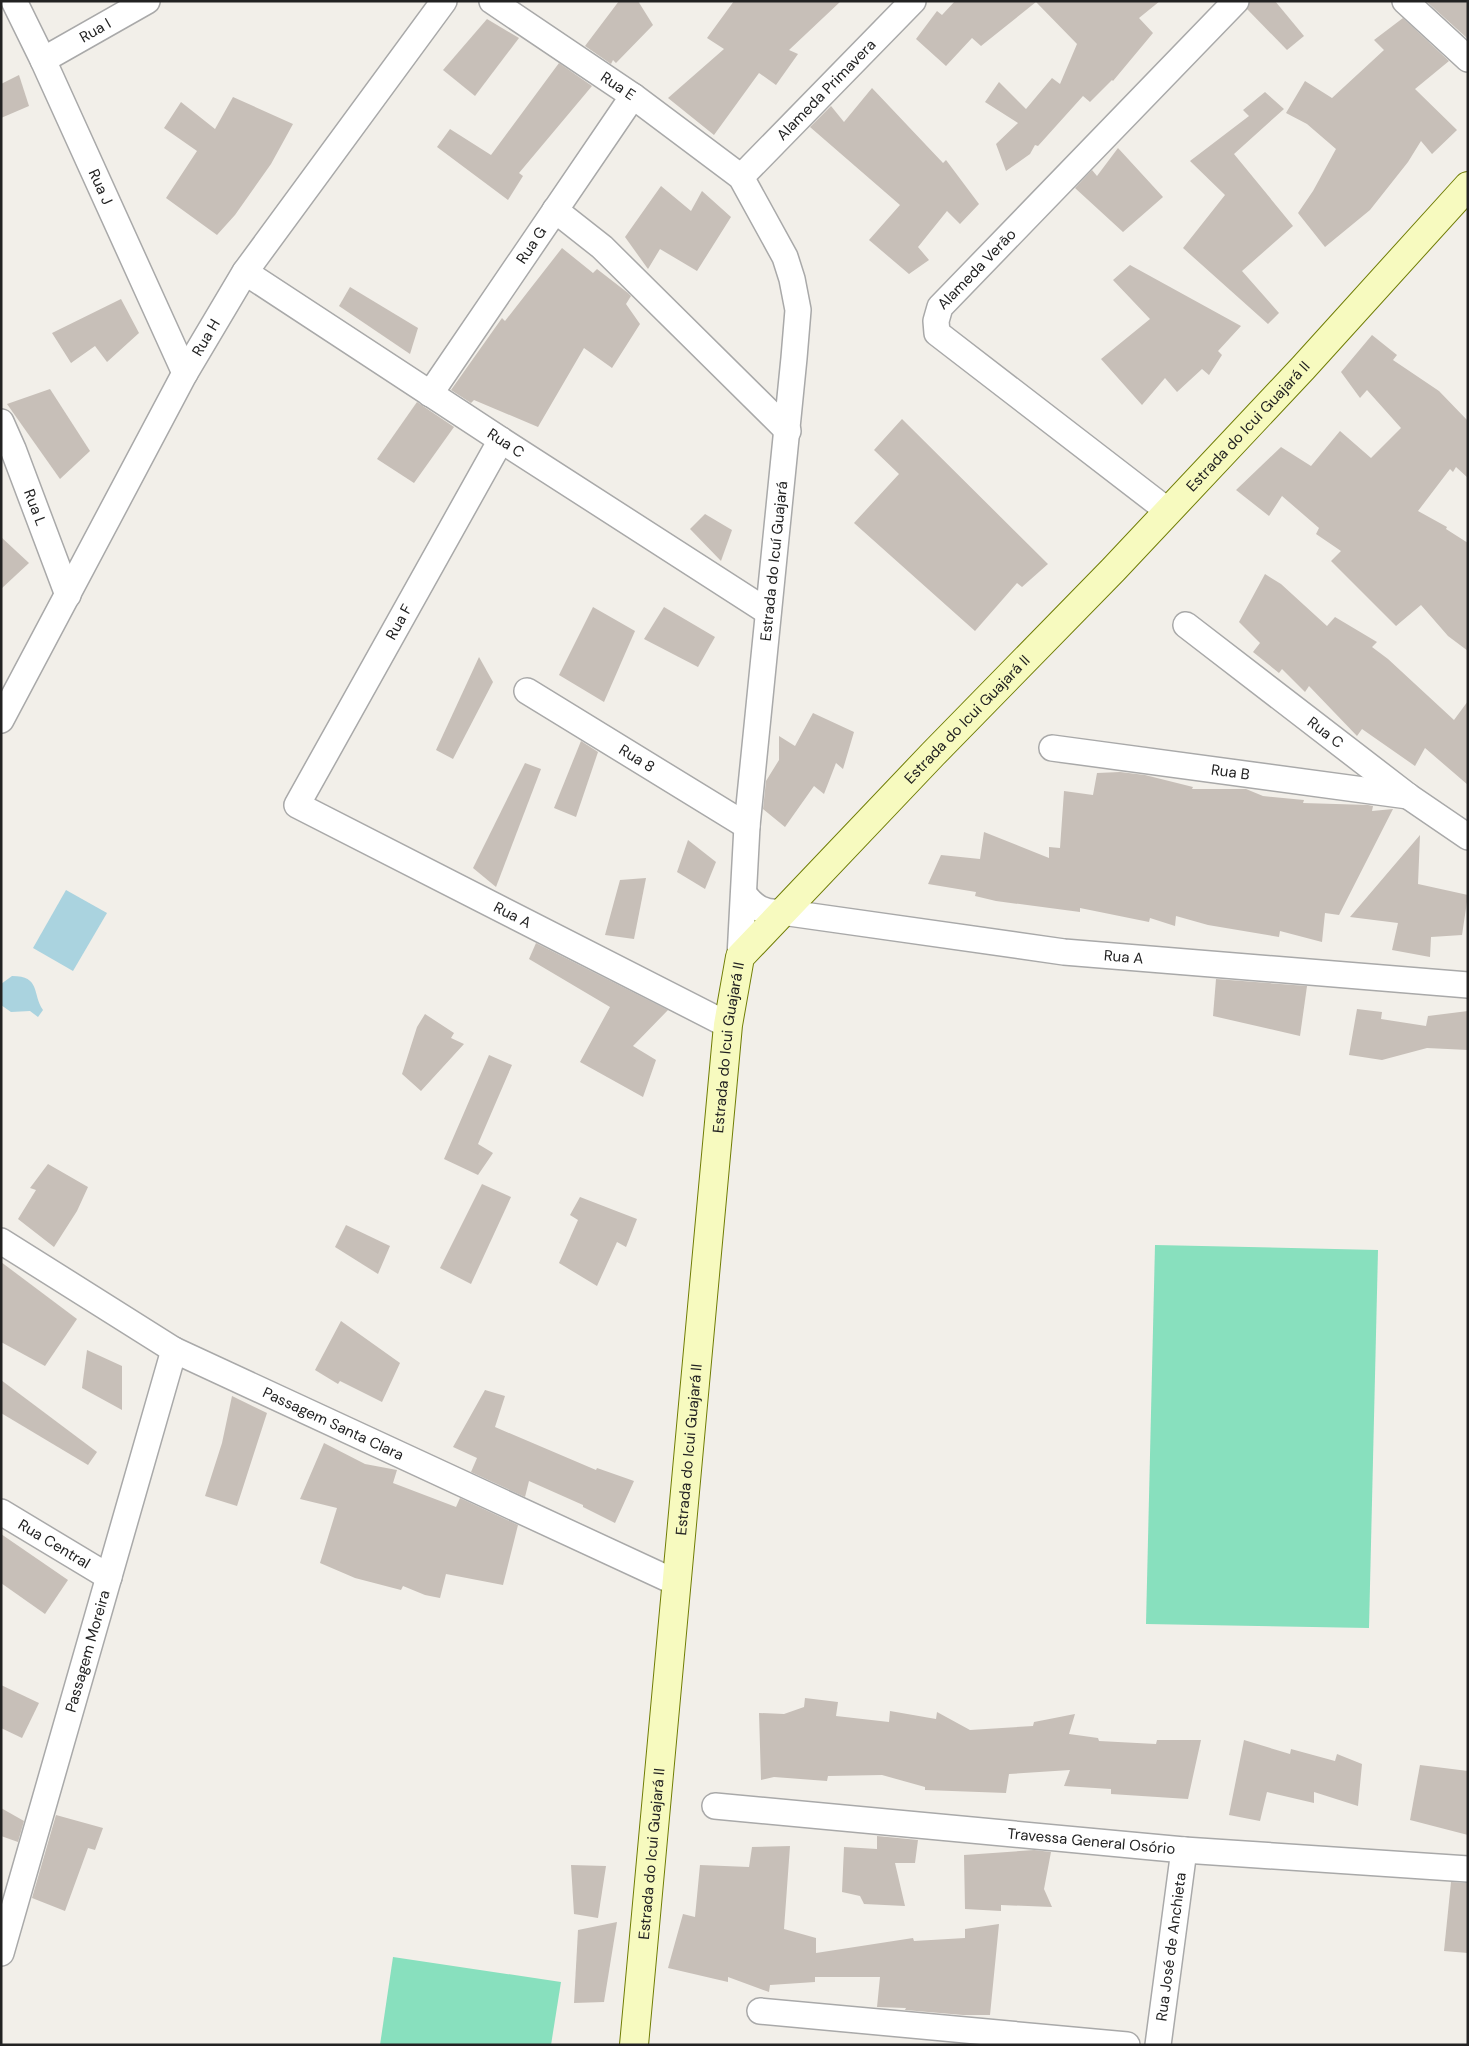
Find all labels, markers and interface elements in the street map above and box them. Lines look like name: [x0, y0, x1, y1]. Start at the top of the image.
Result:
street label: Rua I: [76, 14, 115, 47]
street label: Alameda Primavera: [772, 35, 880, 145]
street label: Rua E: [597, 67, 639, 105]
street label: Rua J: [84, 166, 117, 208]
street label: Rua G: [512, 223, 551, 268]
street label: Alameda Verão: [933, 224, 1021, 314]
street label: Rua H: [187, 315, 225, 360]
street label: Estrada do Icui Guajará II: [1182, 357, 1314, 496]
street label: Rua C: [483, 424, 528, 463]
street label: Estrada do Icuí Guajará: [756, 480, 792, 642]
street label: Rua L: [19, 486, 51, 529]
street label: Rua F: [381, 601, 417, 643]
street label: Estrada do Icui Guajará II: [900, 651, 1034, 788]
street label: Rua C: [1303, 712, 1348, 753]
street label: Rua 8: [615, 740, 659, 777]
street label: Rua B: [1210, 760, 1251, 785]
street label: Rua A: [490, 897, 535, 933]
street label: Rua A: [1103, 945, 1144, 968]
street label: Estrada do Icui Guajará II: [708, 960, 749, 1134]
street label: Estrada do Icui Guajará II: [671, 1363, 707, 1536]
street label: Passagem Santa Clara: [259, 1382, 407, 1465]
street label: Rua Central: [14, 1515, 94, 1573]
street label: Passagem Moreira: [61, 1588, 115, 1715]
street label: Estrada do Icui Guajará II: [634, 1767, 669, 1941]
street label: Travessa General Osório: [1006, 1823, 1176, 1859]
street label: Rua José de Anchieta: [1151, 1871, 1191, 2022]

